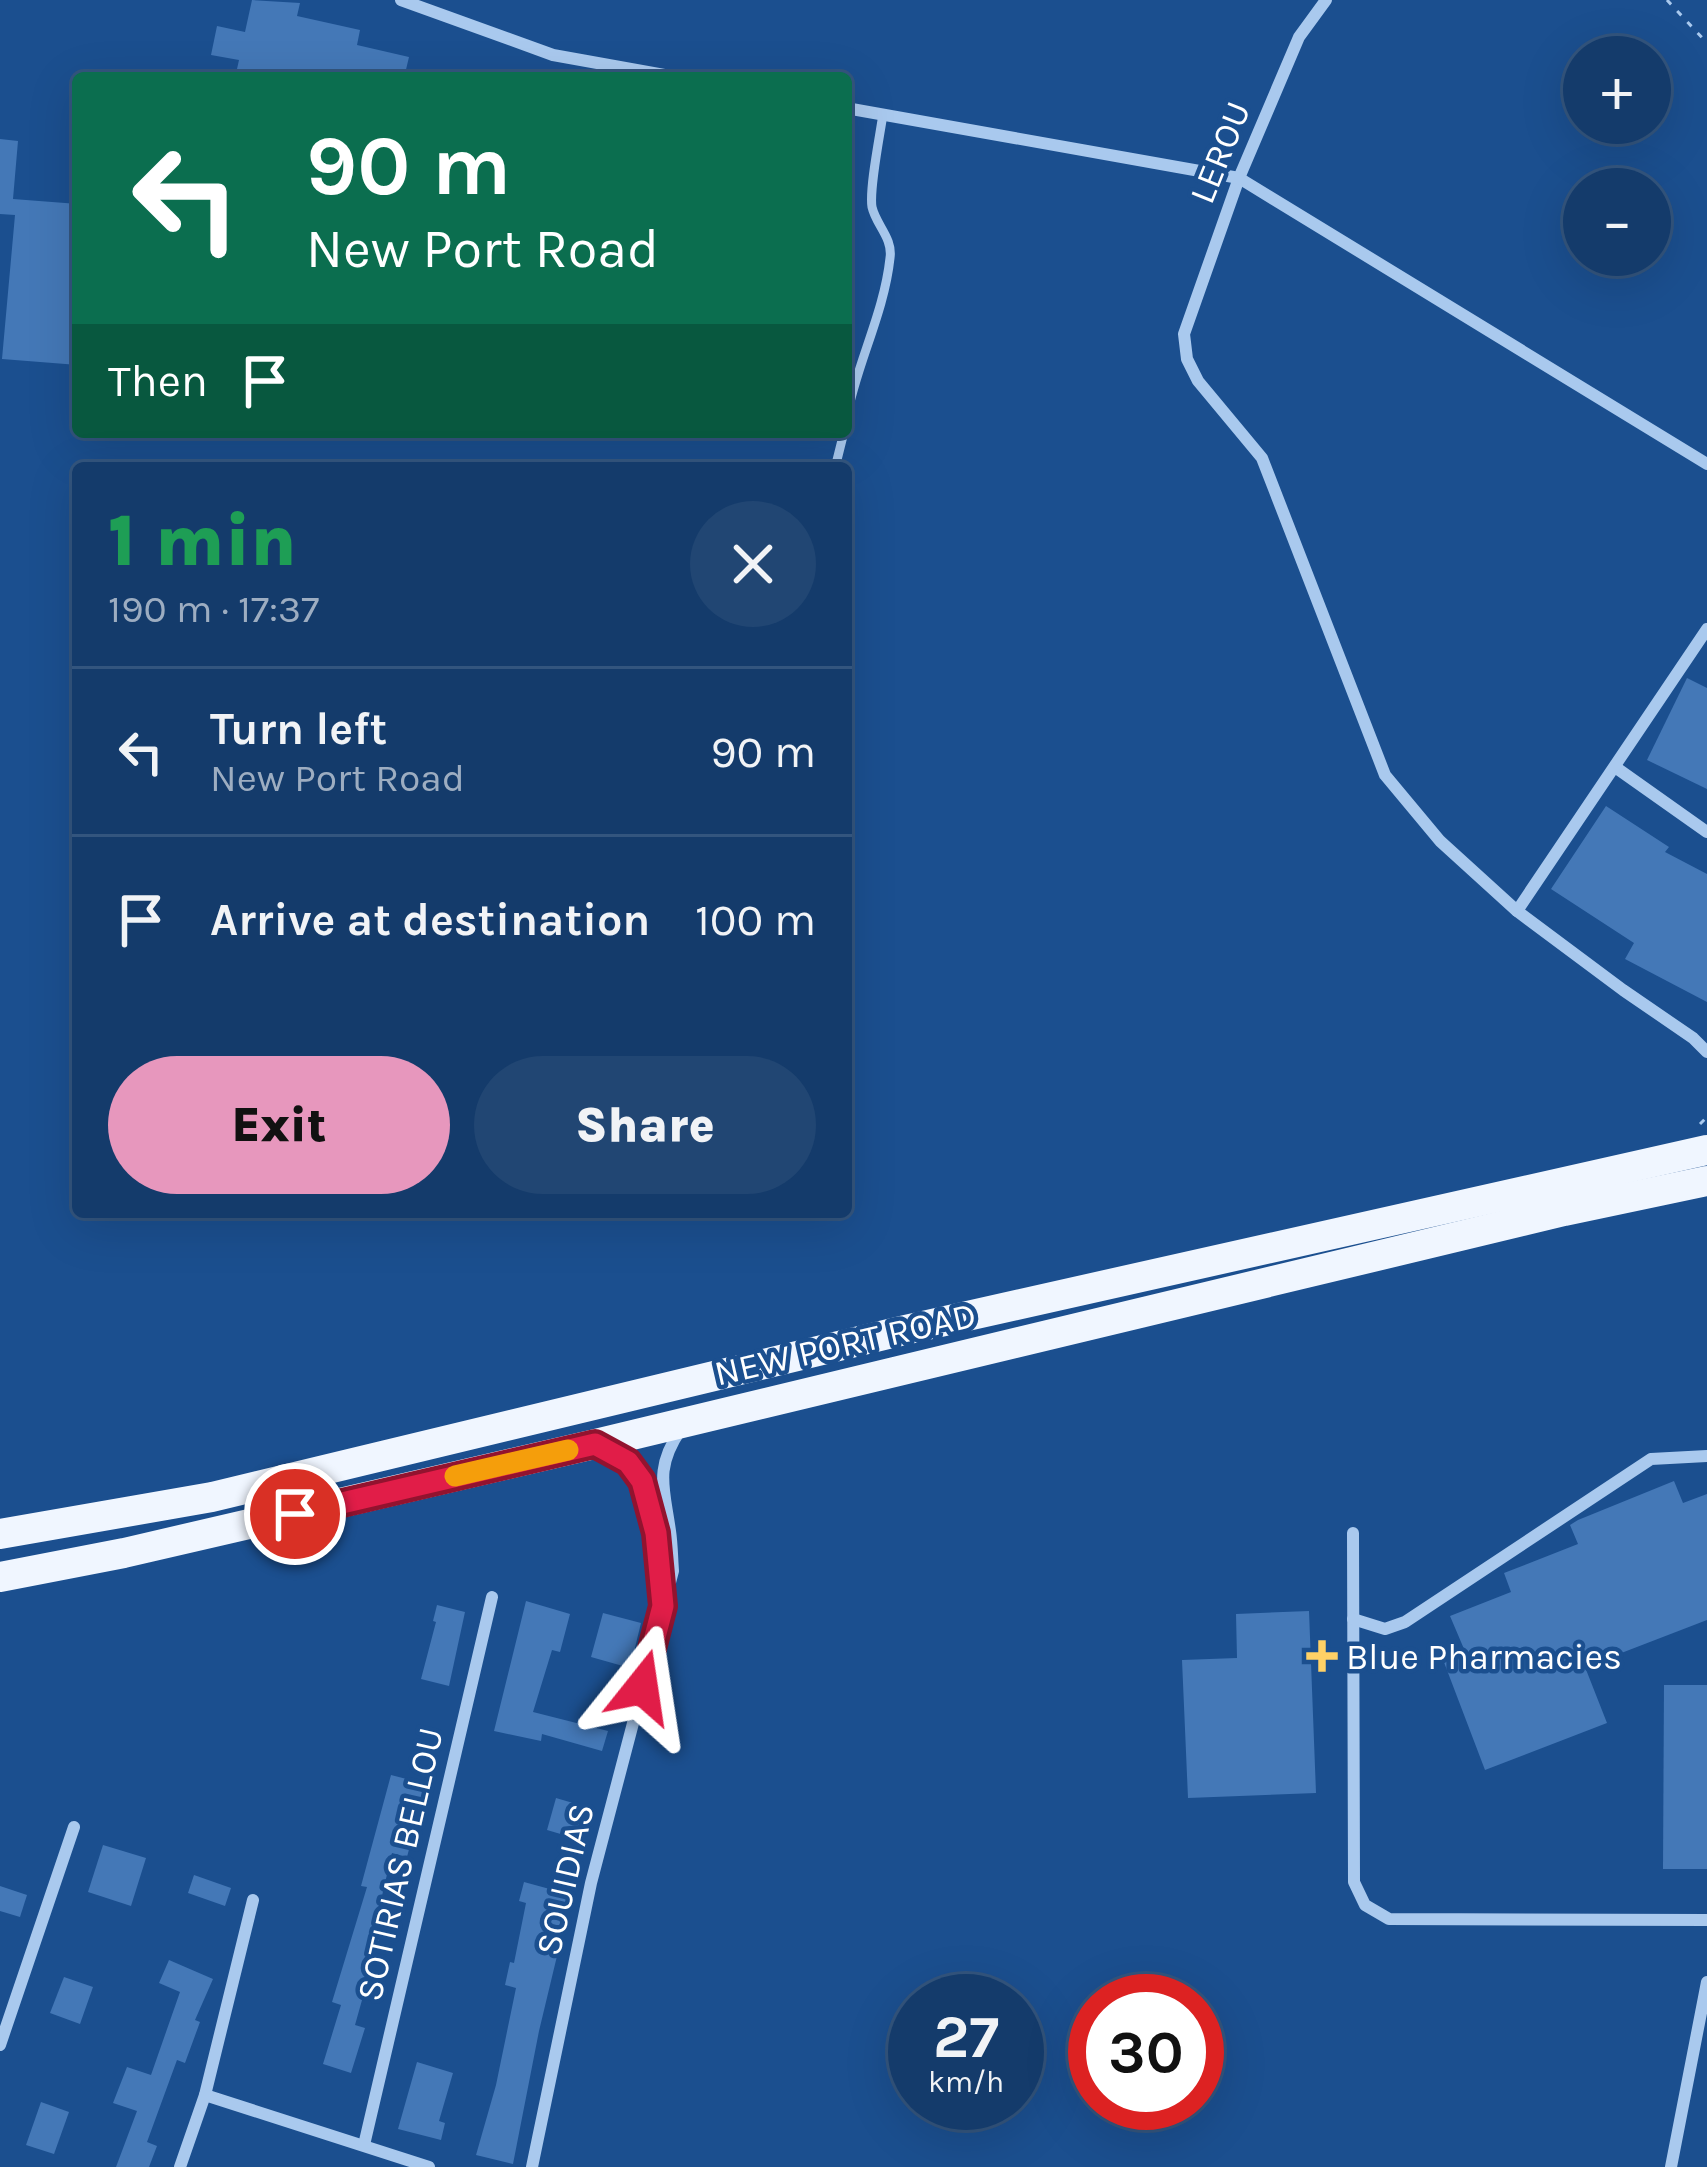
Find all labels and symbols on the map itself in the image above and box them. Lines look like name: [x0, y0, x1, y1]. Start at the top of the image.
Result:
street label: LEROU: [1181, 95, 1259, 209]
street label: NEW PORT ROAD: [710, 1293, 980, 1394]
pin: [244, 1463, 346, 1565]
position arrow: [579, 1624, 705, 1750]
place label: Blue Pharmacies: [1346, 1636, 1622, 1678]
marker: Blue Pharmacies: [1309, 1643, 1335, 1669]
street label: SOTIRIAS BELLOU: [348, 1723, 452, 2005]
street label: SOUIDIAS: [527, 1799, 603, 1959]
speed limit sign: 30: [1068, 1974, 1224, 2130]

